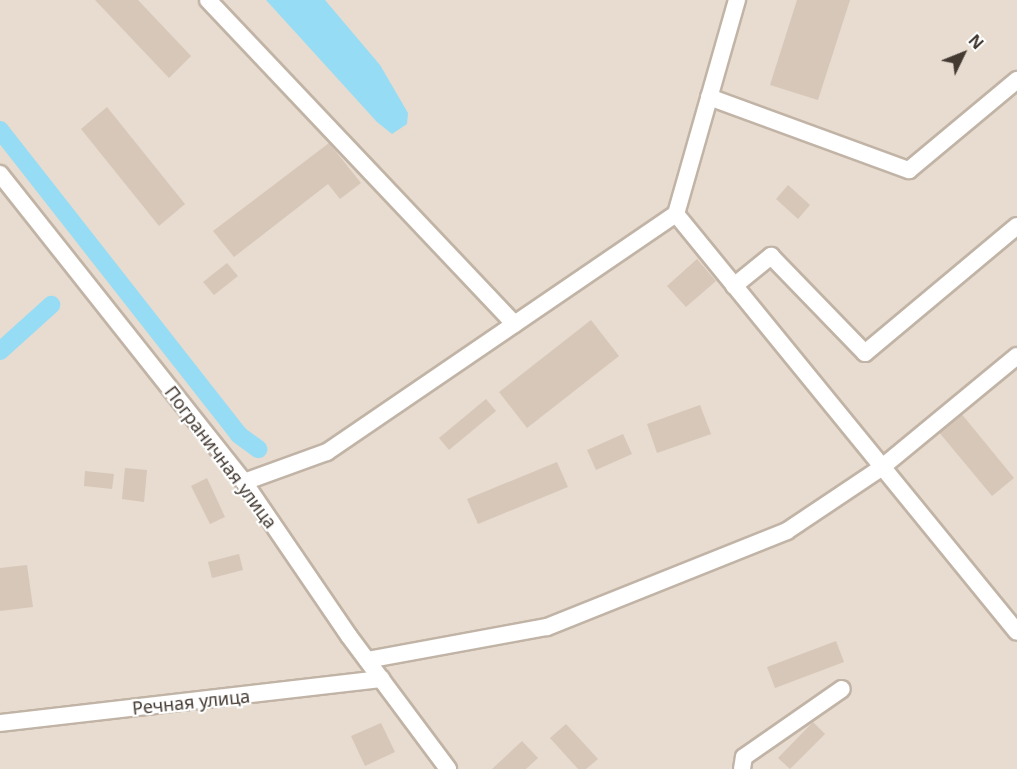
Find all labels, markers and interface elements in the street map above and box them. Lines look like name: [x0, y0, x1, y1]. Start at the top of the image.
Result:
north arrow: [933, 24, 993, 84]
text: N: [964, 29, 989, 54]
street label: Пограничная улица: [160, 382, 282, 532]
street label: Речная улица: [131, 685, 251, 719]

